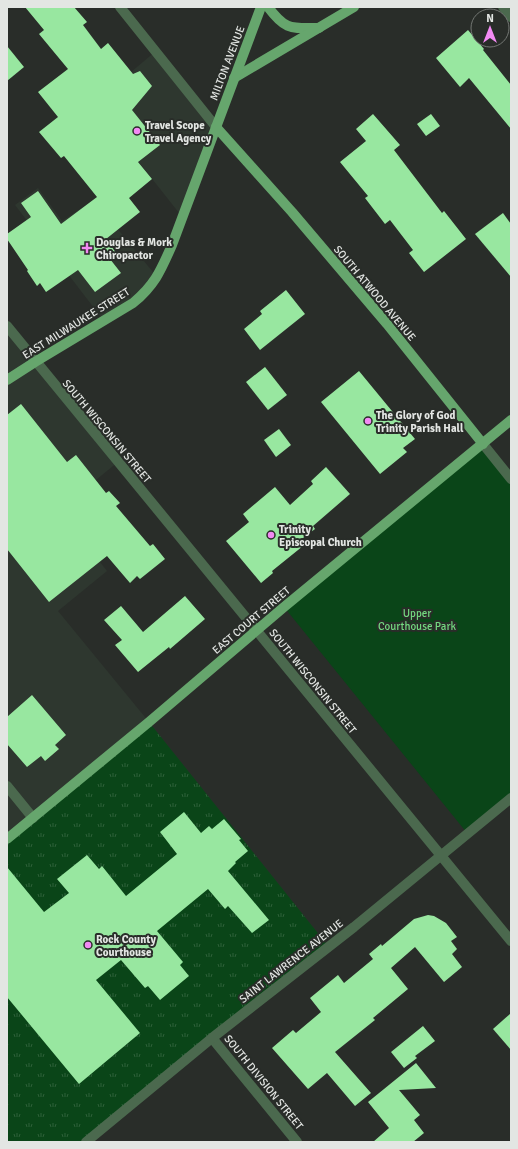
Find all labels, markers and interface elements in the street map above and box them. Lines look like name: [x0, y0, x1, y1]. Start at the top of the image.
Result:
north arrow: [470, 8, 510, 48]
text: N: [486, 12, 494, 25]
street label: MILTON AVENUE: [207, 24, 248, 102]
place label: Travel Scope Travel Agency: [145, 119, 212, 145]
marker: Travel Scope Travel Agency: [132, 126, 142, 136]
place label: Douglas & Mork Chiropactor: [96, 236, 172, 262]
marker: Douglas & Mork Chiropactor: [81, 242, 93, 254]
street label: SOUTH ATWOOD AVENUE: [331, 243, 418, 344]
street label: EAST MILWAUKEE STREET: [20, 285, 133, 362]
street label: SOUTH WISCONSIN STREET: [60, 377, 154, 486]
place label: The Glory of God Trinity Parish Hall: [376, 409, 464, 435]
marker: The Glory of God Trinity Parish Hall: [363, 416, 373, 426]
place label: Trinity Episcopal Church: [279, 523, 362, 549]
marker: Trinity Episcopal Church: [266, 530, 276, 540]
street label: EAST COURT STREET: [210, 584, 293, 657]
park label: Upper Courthouse Park: [378, 607, 456, 633]
street label: SOUTH WISCONSIN STREET: [266, 626, 359, 737]
street label: SAINT LAWRENCE AVENUE: [237, 917, 346, 1006]
place label: Rock County Courthouse: [96, 933, 156, 959]
marker: Rock County Courthouse: [83, 940, 93, 950]
street label: SOUTH DIVISION STREET: [221, 1032, 306, 1133]

